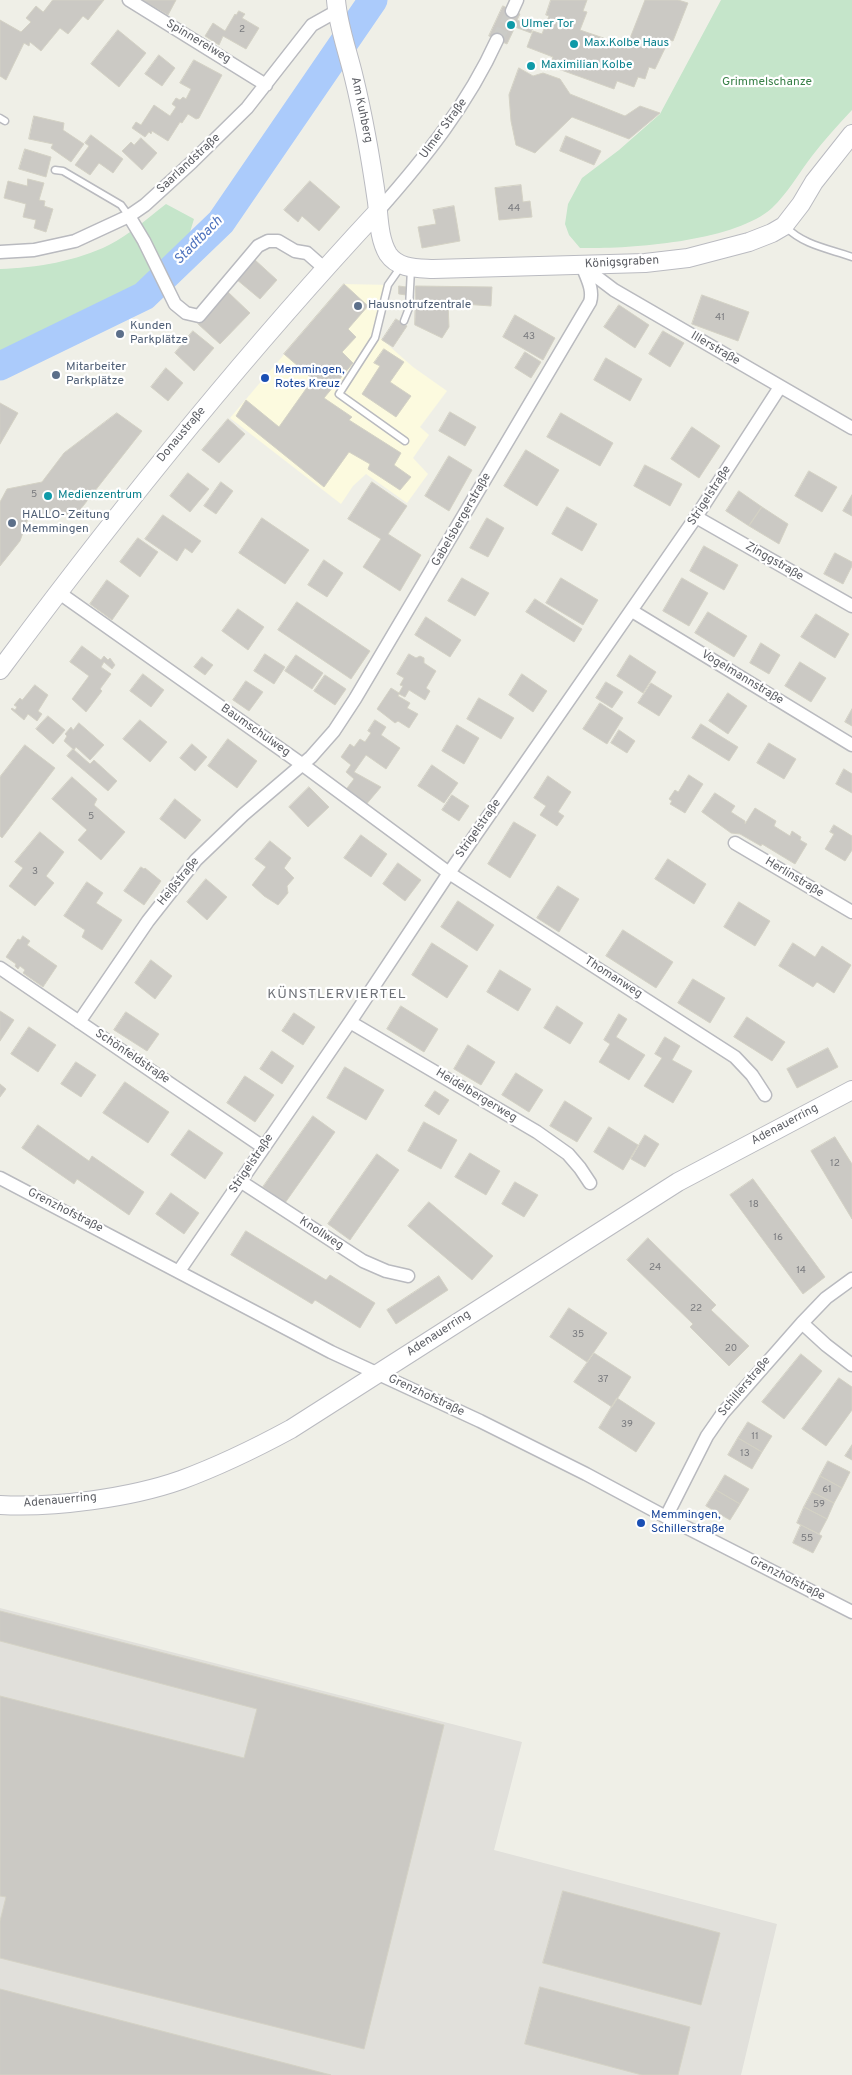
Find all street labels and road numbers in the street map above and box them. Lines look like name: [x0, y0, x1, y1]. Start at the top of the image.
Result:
street label: Spinnereiweg: [163, 17, 233, 67]
street label: Am Kuhberg: [347, 76, 375, 144]
street label: Ulmer Straße: [417, 96, 471, 162]
street label: Saarlandstraße: [154, 131, 224, 197]
street label: Königsgraben: [585, 254, 659, 272]
street label: Illerstraße: [688, 329, 742, 369]
street label: Donaustraße: [155, 404, 209, 466]
street label: Strigelstraße: [685, 463, 735, 529]
street label: Gabelsbergerstraße: [429, 471, 495, 569]
street label: Zinggstraße: [742, 540, 806, 584]
street label: Vogelmannstraße: [698, 648, 786, 708]
street label: Baumschulweg: [218, 702, 292, 760]
street label: Strigelstraße: [453, 797, 505, 861]
street label: Heißstraße: [155, 855, 203, 909]
street label: Herlinstraße: [762, 855, 826, 901]
street label: Thomanweg: [581, 954, 645, 1002]
street label: Schönfeldstraße: [92, 1027, 172, 1087]
street label: Heidelbergerweg: [433, 1066, 519, 1126]
street label: Adenauerring: [749, 1101, 821, 1149]
street label: Strigelstraße: [227, 1132, 277, 1196]
street label: Grenzhofstraße: [25, 1186, 105, 1236]
street label: Knollweg: [296, 1214, 346, 1254]
street label: Adenauerring: [404, 1308, 474, 1360]
street label: Schillerstraße: [716, 1354, 774, 1420]
street label: Grenzhofstraße: [386, 1372, 466, 1420]
street label: Adenauerring: [23, 1491, 97, 1511]
street label: Grenzhofstraße: [747, 1554, 827, 1604]

